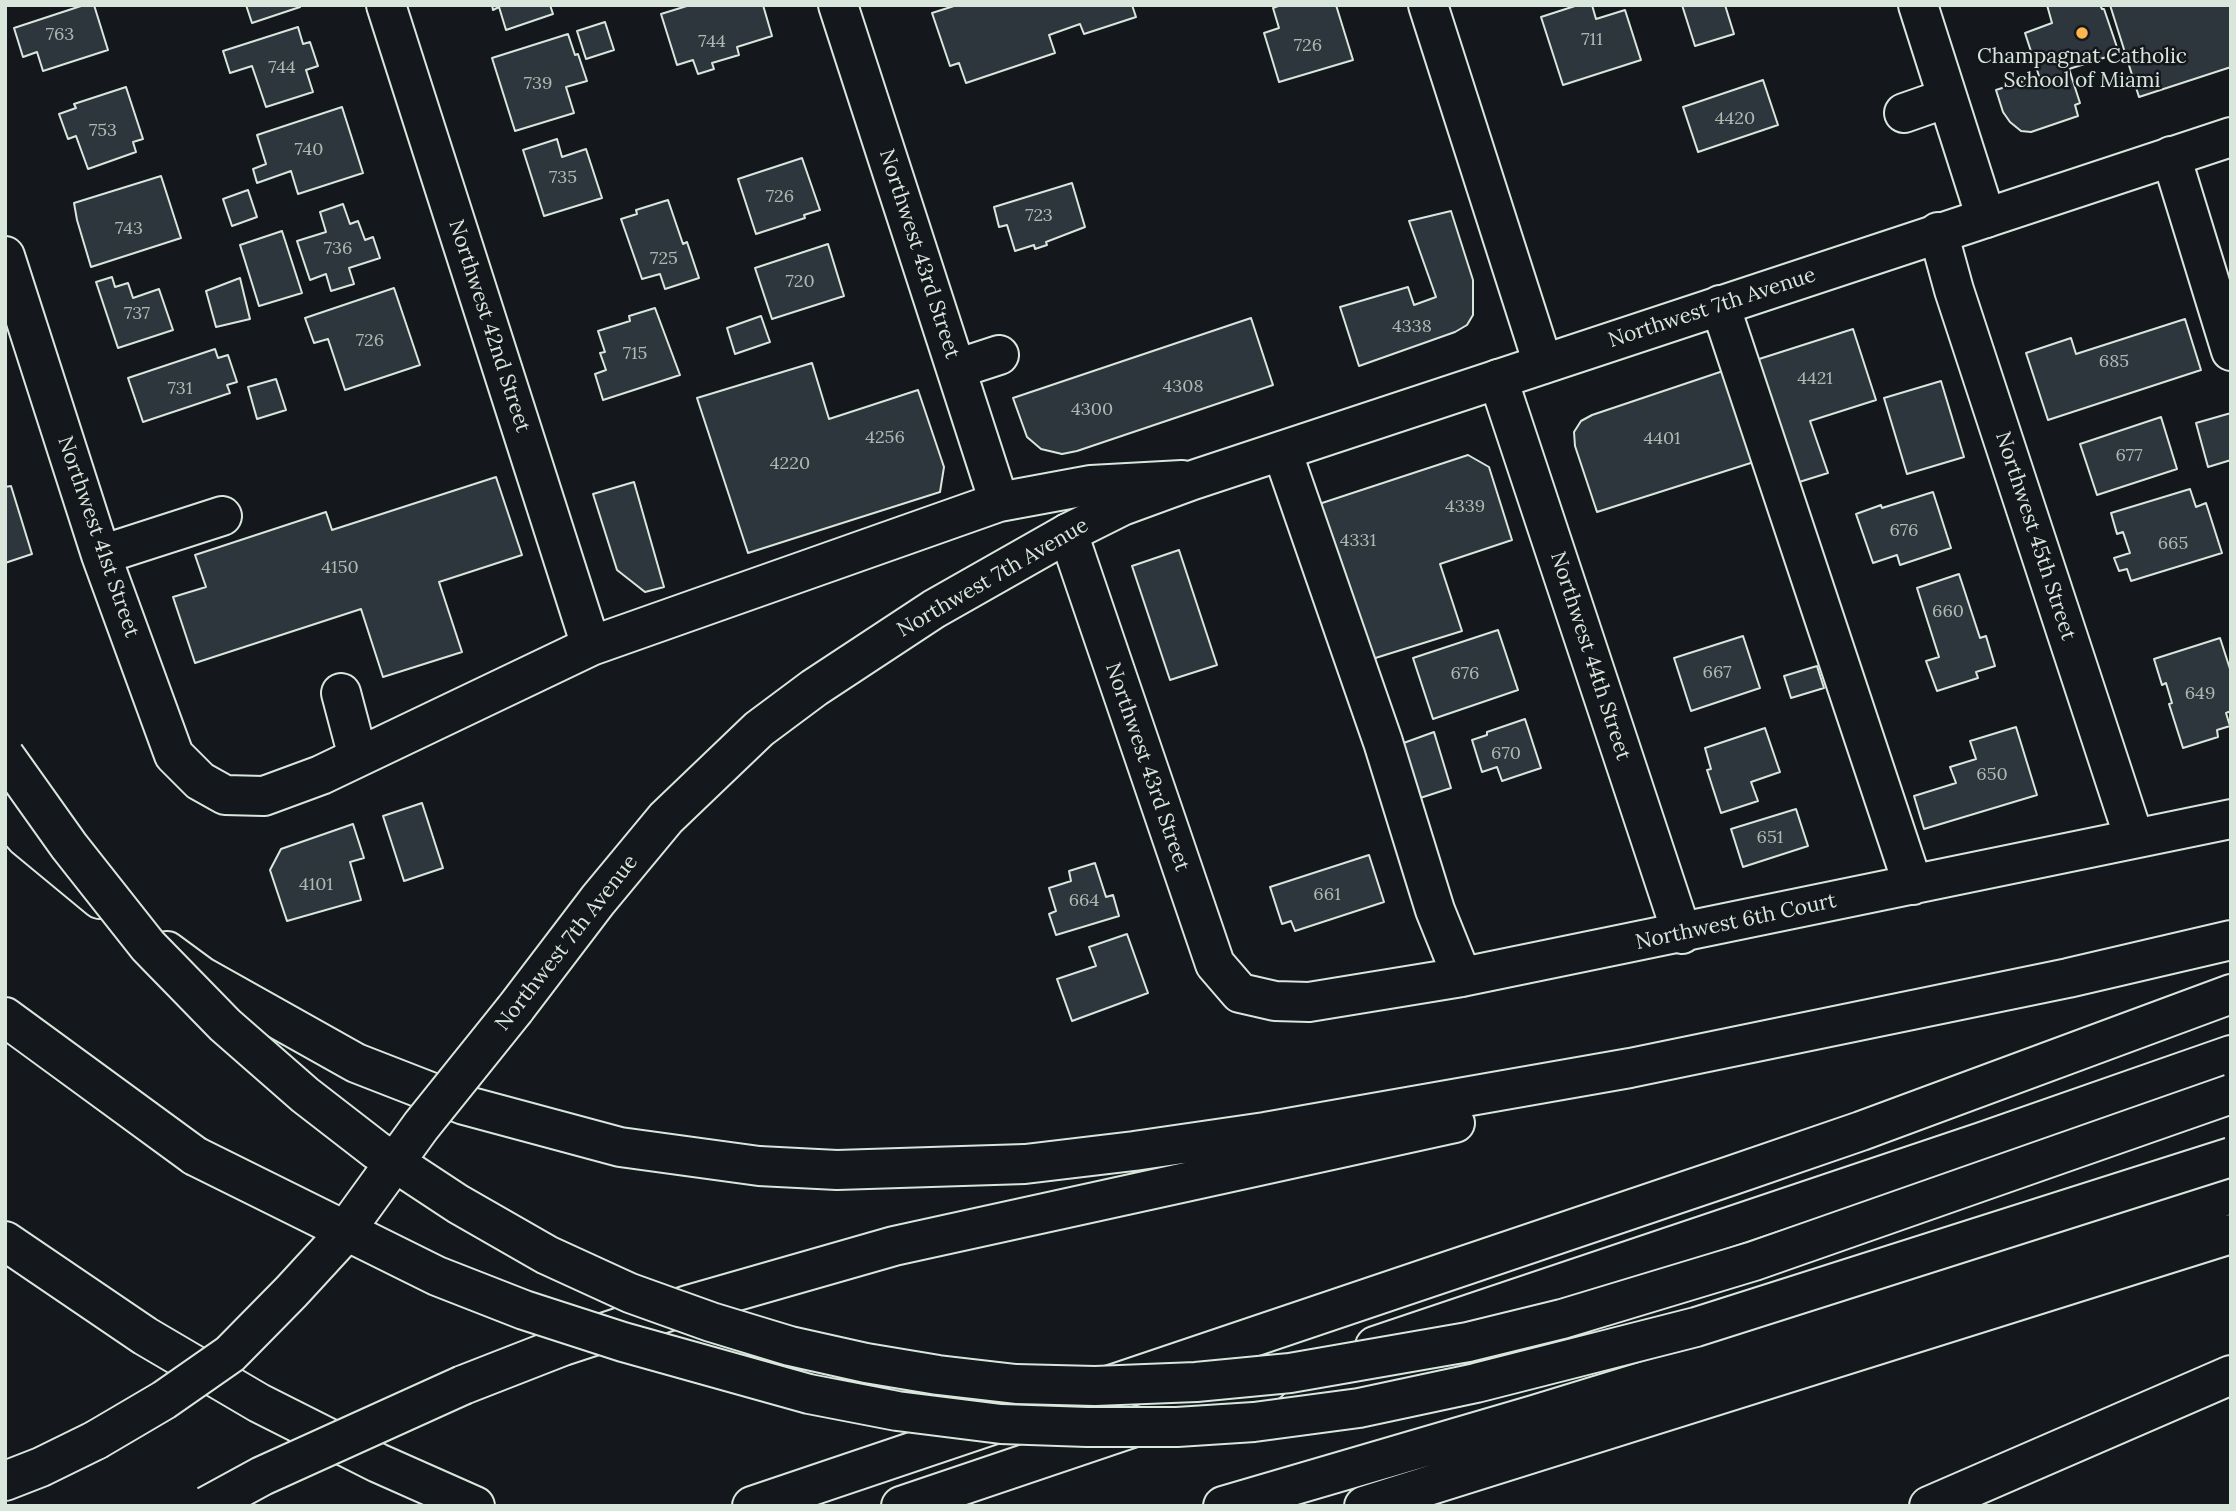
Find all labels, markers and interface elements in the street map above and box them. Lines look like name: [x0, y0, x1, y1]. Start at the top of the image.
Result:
house number: 763: [46, 24, 74, 46]
marker: Champagnat Catholic School of Miami: [2074, 25, 2090, 41]
house number: 711: [1581, 29, 1603, 51]
house number: 744: [698, 31, 726, 53]
house number: 726: [1294, 35, 1322, 57]
place label: Champagnat Catholic School of Miami: [1977, 44, 2187, 94]
house number: 744: [268, 57, 296, 79]
house number: 739: [524, 73, 552, 95]
house number: 4420: [1715, 108, 1755, 130]
house number: 753: [89, 120, 117, 142]
house number: 740: [295, 139, 323, 161]
street label: Northwest 43rd Street: [873, 146, 965, 362]
house number: 735: [549, 167, 577, 189]
house number: 726: [766, 186, 794, 208]
house number: 723: [1025, 205, 1053, 227]
street label: Northwest 42nd Street: [443, 216, 535, 436]
house number: 743: [115, 218, 143, 240]
house number: 736: [324, 238, 352, 260]
house number: 725: [650, 248, 678, 270]
street label: Northwest 7th Avenue: [1605, 263, 1819, 353]
house number: 720: [785, 271, 815, 293]
house number: 737: [124, 303, 150, 325]
house number: 4338: [1392, 316, 1432, 338]
house number: 726: [356, 330, 384, 352]
house number: 715: [623, 343, 647, 365]
house number: 685: [2099, 351, 2129, 373]
house number: 4421: [1797, 368, 1833, 390]
house number: 4308: [1162, 376, 1204, 398]
house number: 731: [168, 378, 192, 400]
house number: 4300: [1071, 399, 1113, 421]
house number: 4256: [865, 427, 905, 449]
house number: 4401: [1643, 428, 1681, 450]
street label: Northwest 45th Street: [1989, 429, 2081, 643]
street label: Northwest 41st Street: [52, 433, 144, 641]
house number: 677: [2116, 445, 2142, 467]
house number: 4220: [770, 453, 810, 475]
house number: 4339: [1445, 496, 1485, 518]
street label: Northwest 7th Avenue: [893, 513, 1093, 643]
house number: 676: [1890, 520, 1918, 542]
house number: 4331: [1340, 530, 1376, 552]
house number: 665: [2158, 533, 2188, 555]
street label: Northwest 44th Street: [1544, 549, 1636, 763]
house number: 4150: [321, 557, 359, 579]
house number: 660: [1932, 601, 1964, 623]
street label: Northwest 43rd Street: [1099, 659, 1195, 875]
house number: 667: [1703, 662, 1731, 684]
house number: 676: [1451, 663, 1479, 685]
house number: 649: [2185, 683, 2215, 705]
house number: 670: [1491, 743, 1521, 765]
house number: 650: [1976, 764, 2008, 786]
house number: 651: [1757, 827, 1783, 849]
street label: Northwest 7th Avenue: [490, 850, 644, 1036]
house number: 4101: [299, 874, 333, 896]
house number: 661: [1313, 884, 1341, 906]
street label: Northwest 6th Court: [1633, 888, 1839, 956]
house number: 664: [1069, 890, 1099, 912]

